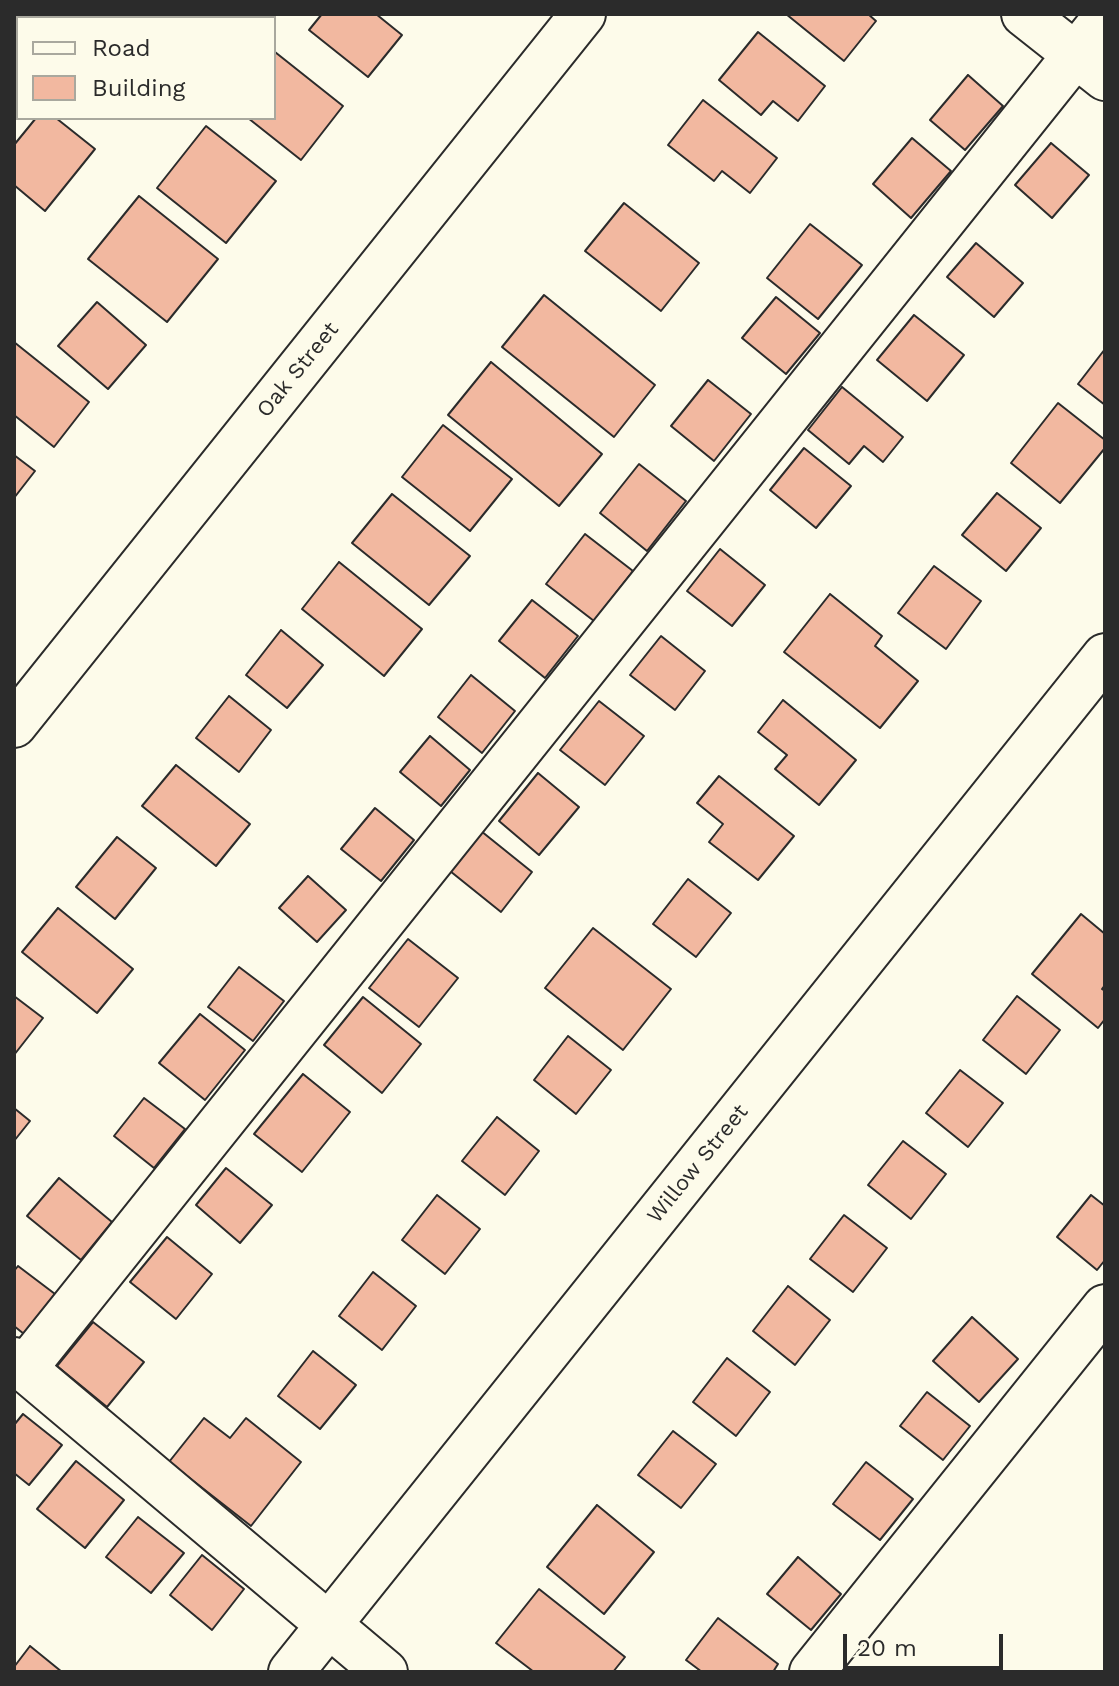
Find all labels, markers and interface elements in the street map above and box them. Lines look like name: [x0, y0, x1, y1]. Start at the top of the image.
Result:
legend: [16, 16, 276, 120]
text: Road: [92, 34, 151, 62]
text: Building: [92, 74, 185, 102]
street label: Oak Street: [252, 317, 344, 423]
street label: Willow Street: [642, 1099, 754, 1229]
scale bar: [847, 1618, 1007, 1668]
text: 20 m: [857, 1634, 917, 1662]

